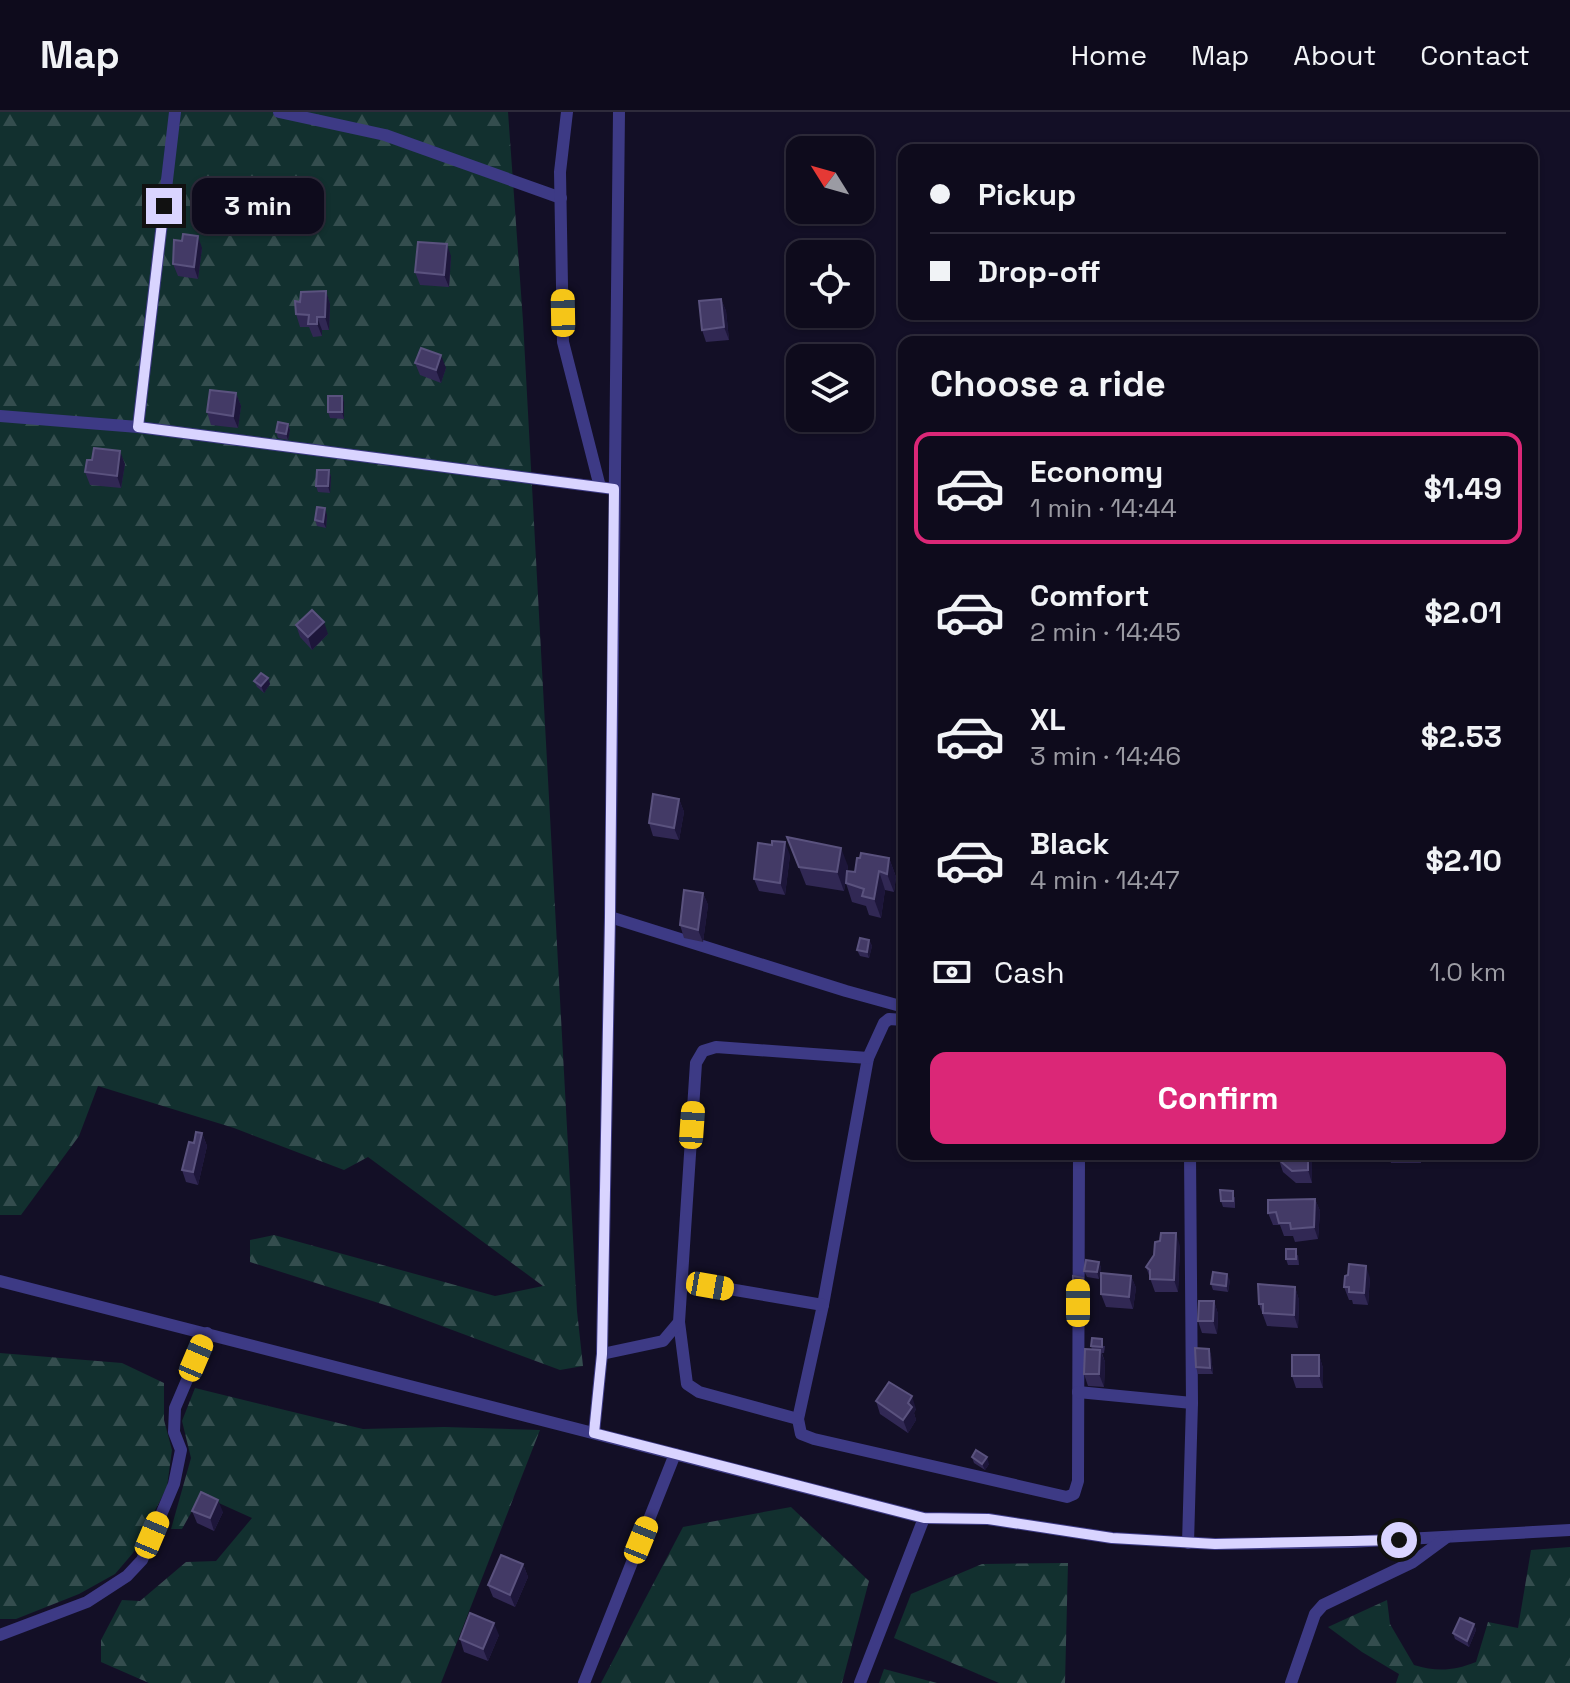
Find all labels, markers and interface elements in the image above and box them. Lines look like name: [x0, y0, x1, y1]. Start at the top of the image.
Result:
text: Map: [40, 31, 120, 79]
text: Home: [1071, 37, 1147, 73]
text: Map: [1191, 37, 1249, 73]
text: About: [1293, 37, 1376, 73]
text: Contact: [1420, 37, 1530, 73]
north arrow: [786, 136, 874, 224]
map controls: [786, 136, 874, 432]
text: Pickup: [978, 175, 1076, 214]
callout: 3 min: [192, 178, 324, 234]
route end: [146, 188, 182, 224]
text: 3 min: [224, 189, 292, 223]
button: locate: [786, 240, 874, 328]
text: Drop-off: [978, 252, 1101, 291]
car: [551, 289, 575, 337]
button: layers: [786, 344, 874, 432]
text: Choose a ride: [930, 361, 1166, 407]
icon: car: [934, 452, 1006, 524]
text: Economy: [1030, 452, 1163, 491]
text: $1.49: [1424, 469, 1502, 508]
text: 1 min · 14:44: [1030, 491, 1177, 525]
icon: car: [934, 576, 1006, 648]
text: Comfort: [1030, 576, 1149, 615]
text: $2.01: [1424, 593, 1502, 632]
text: 2 min · 14:45: [1030, 615, 1181, 649]
icon: car: [934, 700, 1006, 772]
text: XL: [1030, 700, 1066, 739]
text: $2.53: [1421, 717, 1502, 756]
text: 3 min · 14:46: [1030, 739, 1181, 773]
icon: car: [934, 824, 1006, 896]
text: Black: [1030, 824, 1109, 863]
text: $2.10: [1426, 841, 1502, 880]
text: 4 min · 14:47: [1030, 863, 1180, 897]
icon: cash: [930, 950, 974, 994]
text: Cash: [994, 953, 1065, 992]
text: 1.0 km: [1429, 955, 1506, 989]
button: Confirm: [930, 1052, 1506, 1144]
car: [678, 1100, 706, 1150]
car: [684, 1270, 736, 1302]
car: [1066, 1279, 1090, 1327]
car: [176, 1331, 216, 1385]
car: [132, 1508, 172, 1562]
car: [621, 1513, 661, 1567]
route start: [1381, 1522, 1417, 1558]

